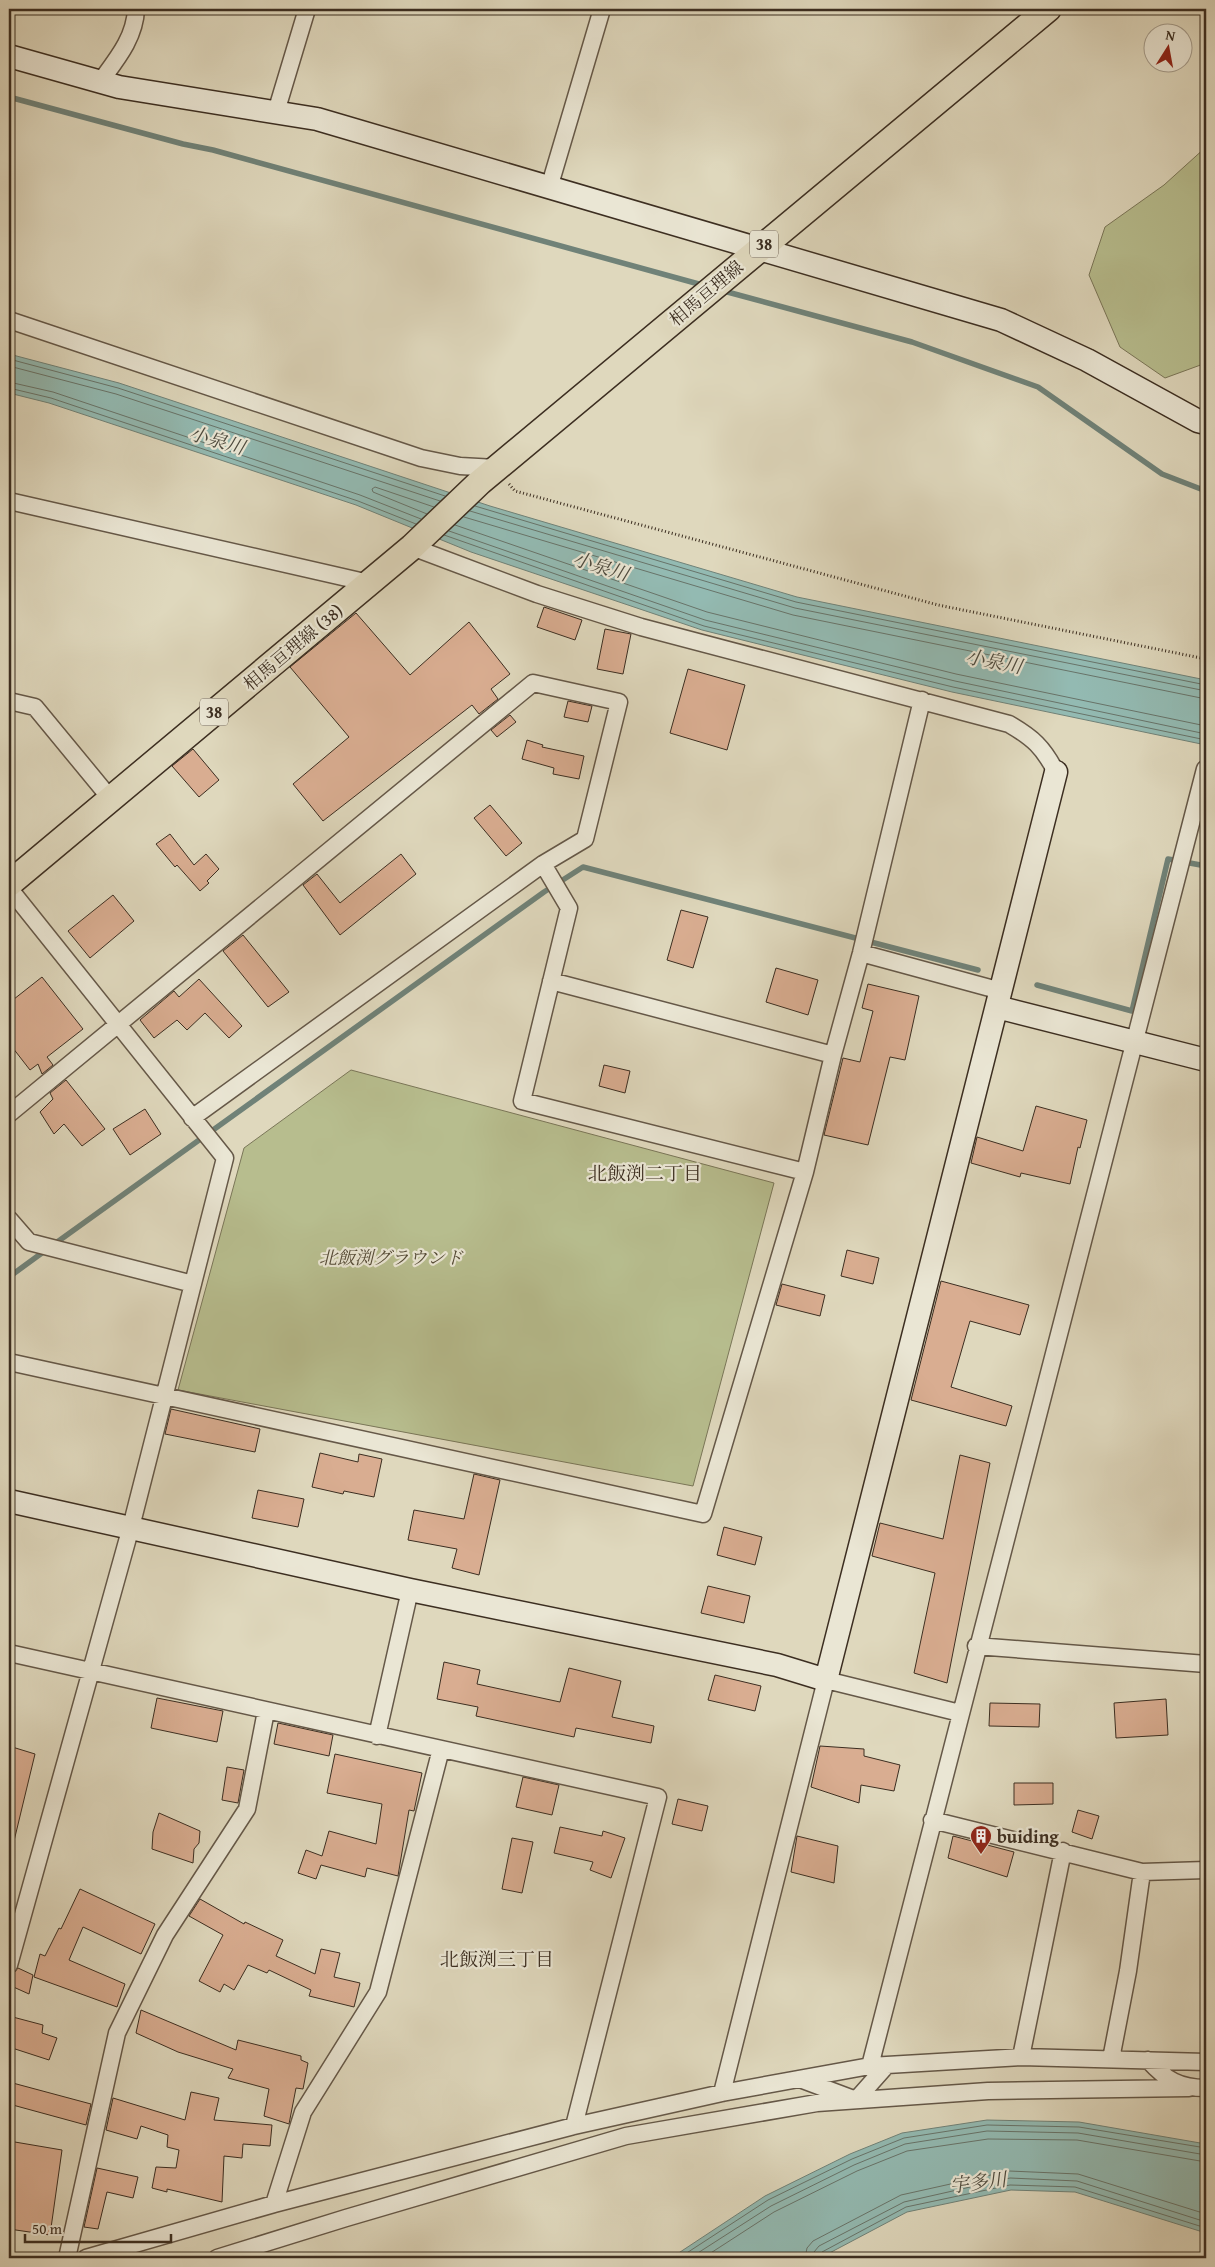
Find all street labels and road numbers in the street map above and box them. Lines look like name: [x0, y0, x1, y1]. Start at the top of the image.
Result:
road number: 38: [750, 230, 778, 258]
street label: 相馬亘理線: [663, 254, 749, 332]
street label: 相馬亘理線 (38): [237, 597, 349, 697]
road number: 38: [200, 699, 228, 726]

